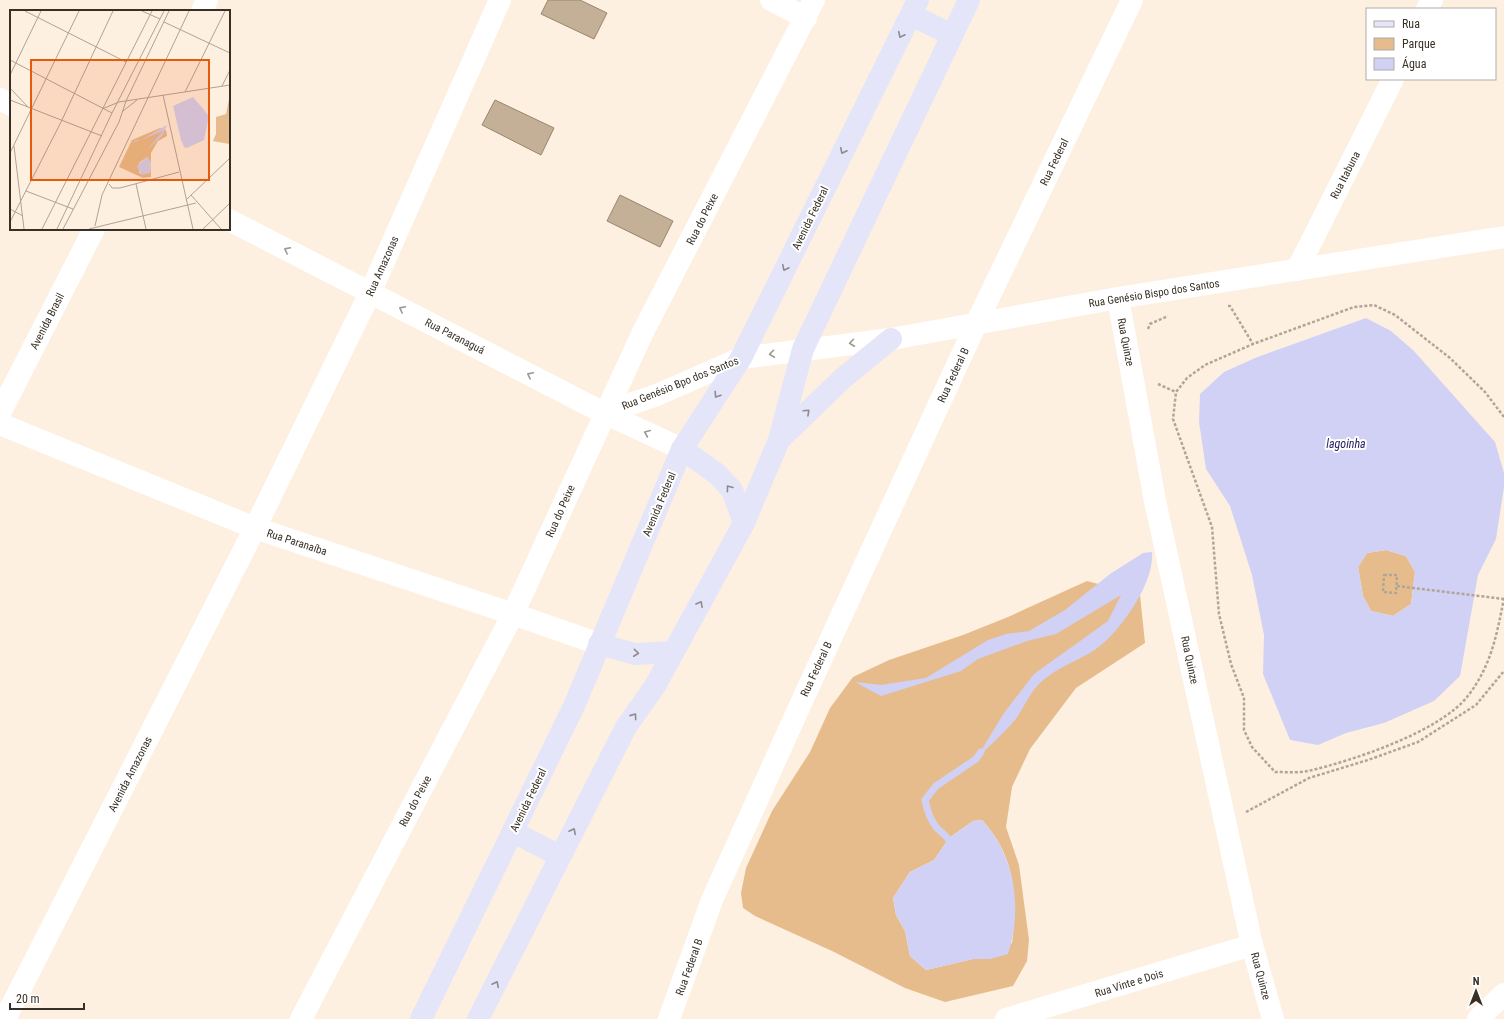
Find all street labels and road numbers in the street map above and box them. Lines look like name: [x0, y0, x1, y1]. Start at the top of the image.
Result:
street label: Rua Federal: [1037, 137, 1071, 188]
street label: Rua Itabuna: [1328, 149, 1363, 201]
street label: Avenida Federal: [790, 184, 831, 252]
street label: Rua do Peixe: [684, 191, 721, 247]
street label: Rua Amazonas: [363, 234, 402, 298]
street label: Rua Genésio Bispo dos Santos: [1088, 277, 1220, 310]
street label: Avenida Brasil: [28, 291, 67, 352]
street label: Rua Paranaguá: [423, 316, 487, 357]
street label: Rua Quinze: [1114, 317, 1137, 367]
street label: Rua Federal B: [935, 346, 972, 405]
street label: Rua Genésio Bpo dos Santos: [620, 354, 740, 413]
street label: Avenida Federal: [640, 470, 679, 538]
street label: Rua do Peixe: [543, 483, 578, 539]
street label: Rua Paranaíba: [265, 527, 329, 558]
street label: Rua Quinze: [1178, 635, 1201, 685]
street label: Rua Federal B: [798, 640, 835, 699]
street label: Avenida Amazonas: [106, 734, 155, 814]
street label: Avenida Federal: [508, 766, 549, 834]
street label: Rua do Peixe: [397, 773, 434, 829]
street label: Rua Federal B: [673, 937, 706, 997]
street label: Rua Quinze: [1248, 951, 1273, 1001]
street label: Rua Vinte e Dois: [1093, 967, 1165, 1000]

